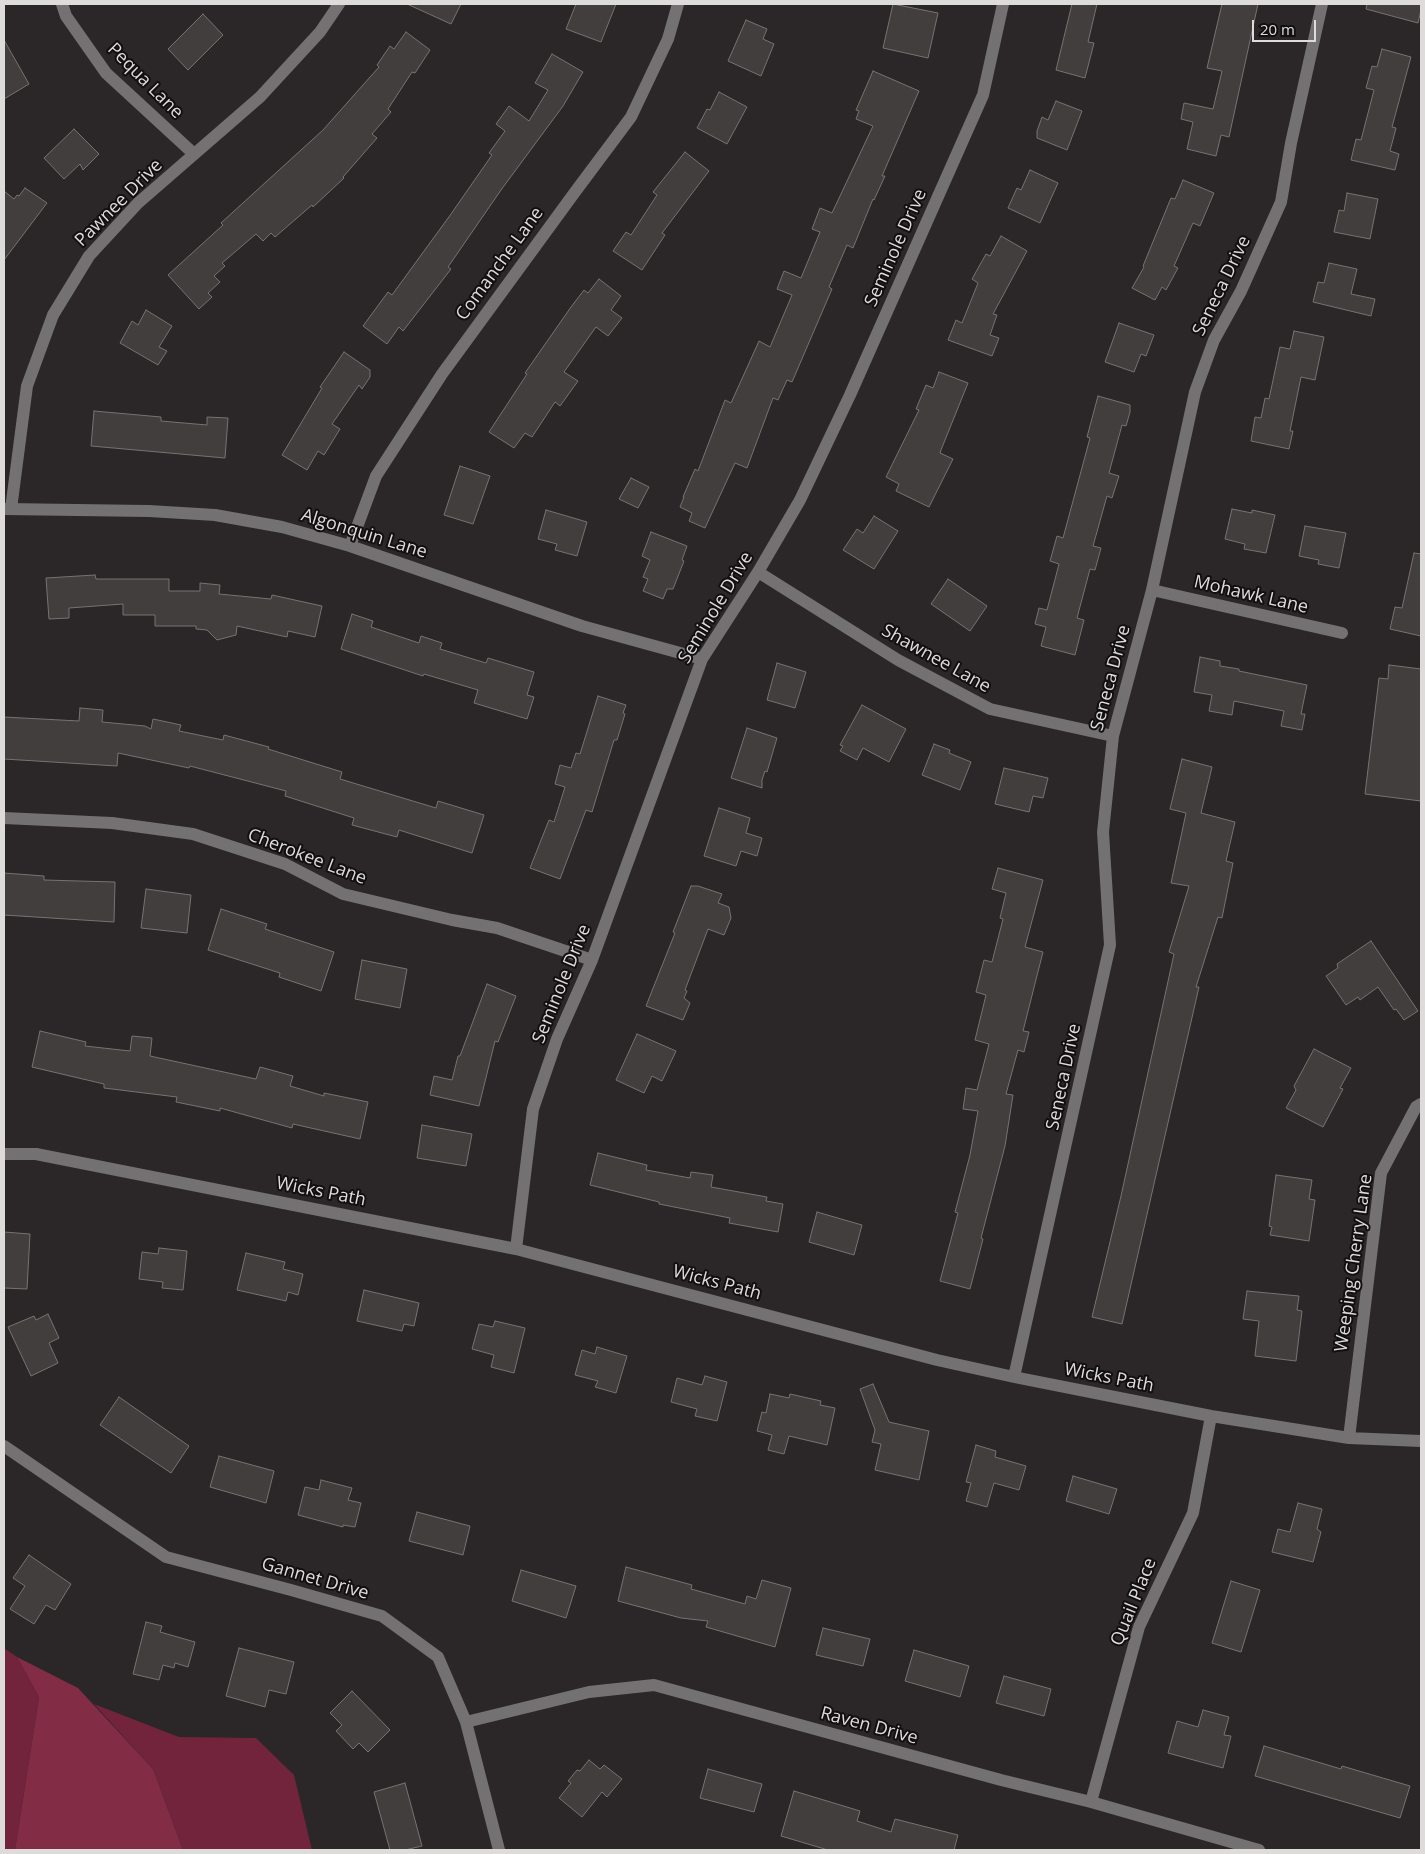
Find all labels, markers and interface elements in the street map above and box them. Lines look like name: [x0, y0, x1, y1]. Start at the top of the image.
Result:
scale bar: [1255, 10, 1319, 42]
text: 20 m: [1260, 19, 1295, 39]
street label: Pequa Lane: [103, 39, 187, 123]
street label: Pawnee Drive: [71, 155, 167, 251]
street label: Seminole Drive: [860, 186, 932, 310]
street label: Comanche Lane: [452, 203, 548, 325]
street label: Seneca Drive: [1189, 233, 1255, 339]
street label: Algonquin Lane: [298, 505, 430, 563]
street label: Seminole Drive: [674, 548, 758, 668]
street label: Mohawk Lane: [1192, 571, 1310, 619]
street label: Shawnee Lane: [878, 620, 994, 698]
street label: Seneca Drive: [1087, 623, 1135, 733]
street label: Cherokee Lane: [245, 824, 369, 890]
street label: Seminole Drive: [528, 921, 596, 1047]
street label: Seneca Drive: [1042, 1022, 1086, 1132]
street label: Wicks Path: [274, 1173, 368, 1211]
street label: Weeping Cherry Lane: [1331, 1173, 1377, 1353]
street label: Wicks Path: [670, 1261, 764, 1305]
street label: Wicks Path: [1062, 1359, 1156, 1397]
street label: Gannet Drive: [259, 1553, 371, 1605]
street label: Quail Place: [1107, 1555, 1161, 1649]
street label: Raven Drive: [818, 1703, 920, 1749]

